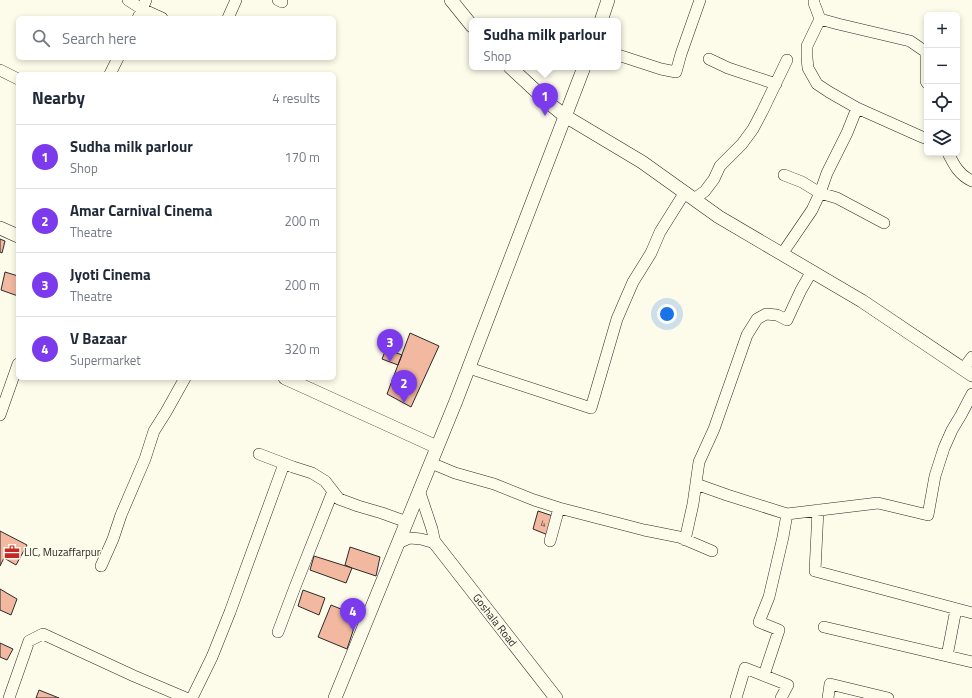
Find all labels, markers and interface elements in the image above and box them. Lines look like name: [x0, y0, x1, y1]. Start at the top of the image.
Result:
map controls: [924, 12, 960, 156]
button: +: [924, 12, 960, 48]
search box: [16, 16, 336, 60]
popup: [469, 18, 621, 70]
text: Sudha milk parlour: [484, 23, 606, 46]
icon: search: [30, 27, 52, 49]
text: Search here: [62, 27, 136, 50]
text: Shop: [484, 46, 511, 66]
button: −: [924, 48, 960, 84]
pin: 1: [532, 83, 558, 116]
button: locate: [924, 84, 960, 120]
text: Nearby: [32, 85, 85, 111]
text: 4 results: [272, 88, 320, 108]
button: layers: [924, 120, 960, 156]
text: Sudha milk parlour: [70, 135, 193, 158]
text: 1: [41, 147, 49, 167]
text: 170 m: [284, 147, 320, 167]
text: Shop: [70, 158, 98, 178]
text: Amar Carnival Cinema: [70, 199, 212, 222]
text: 2: [41, 211, 49, 231]
text: 200 m: [284, 211, 320, 231]
text: Theatre: [70, 222, 112, 242]
text: Jyoti Cinema: [70, 263, 151, 286]
text: 3: [41, 275, 49, 295]
text: 200 m: [284, 275, 320, 295]
text: Theatre: [70, 286, 112, 306]
your location: [657, 304, 677, 324]
text: V Bazaar: [70, 327, 127, 350]
pin: 3: [377, 329, 403, 362]
text: 4: [41, 339, 49, 359]
text: 320 m: [284, 339, 320, 359]
text: Supermarket: [70, 350, 141, 370]
pin: 2: [391, 370, 417, 403]
house number: 4: [540, 517, 546, 530]
office icon: LIC, Muzaffarpur: [3, 543, 21, 561]
place label: LIC, Muzaffarpur: [24, 544, 101, 560]
street label: Goshala Road: [469, 590, 521, 650]
pin: 4: [340, 598, 366, 631]

